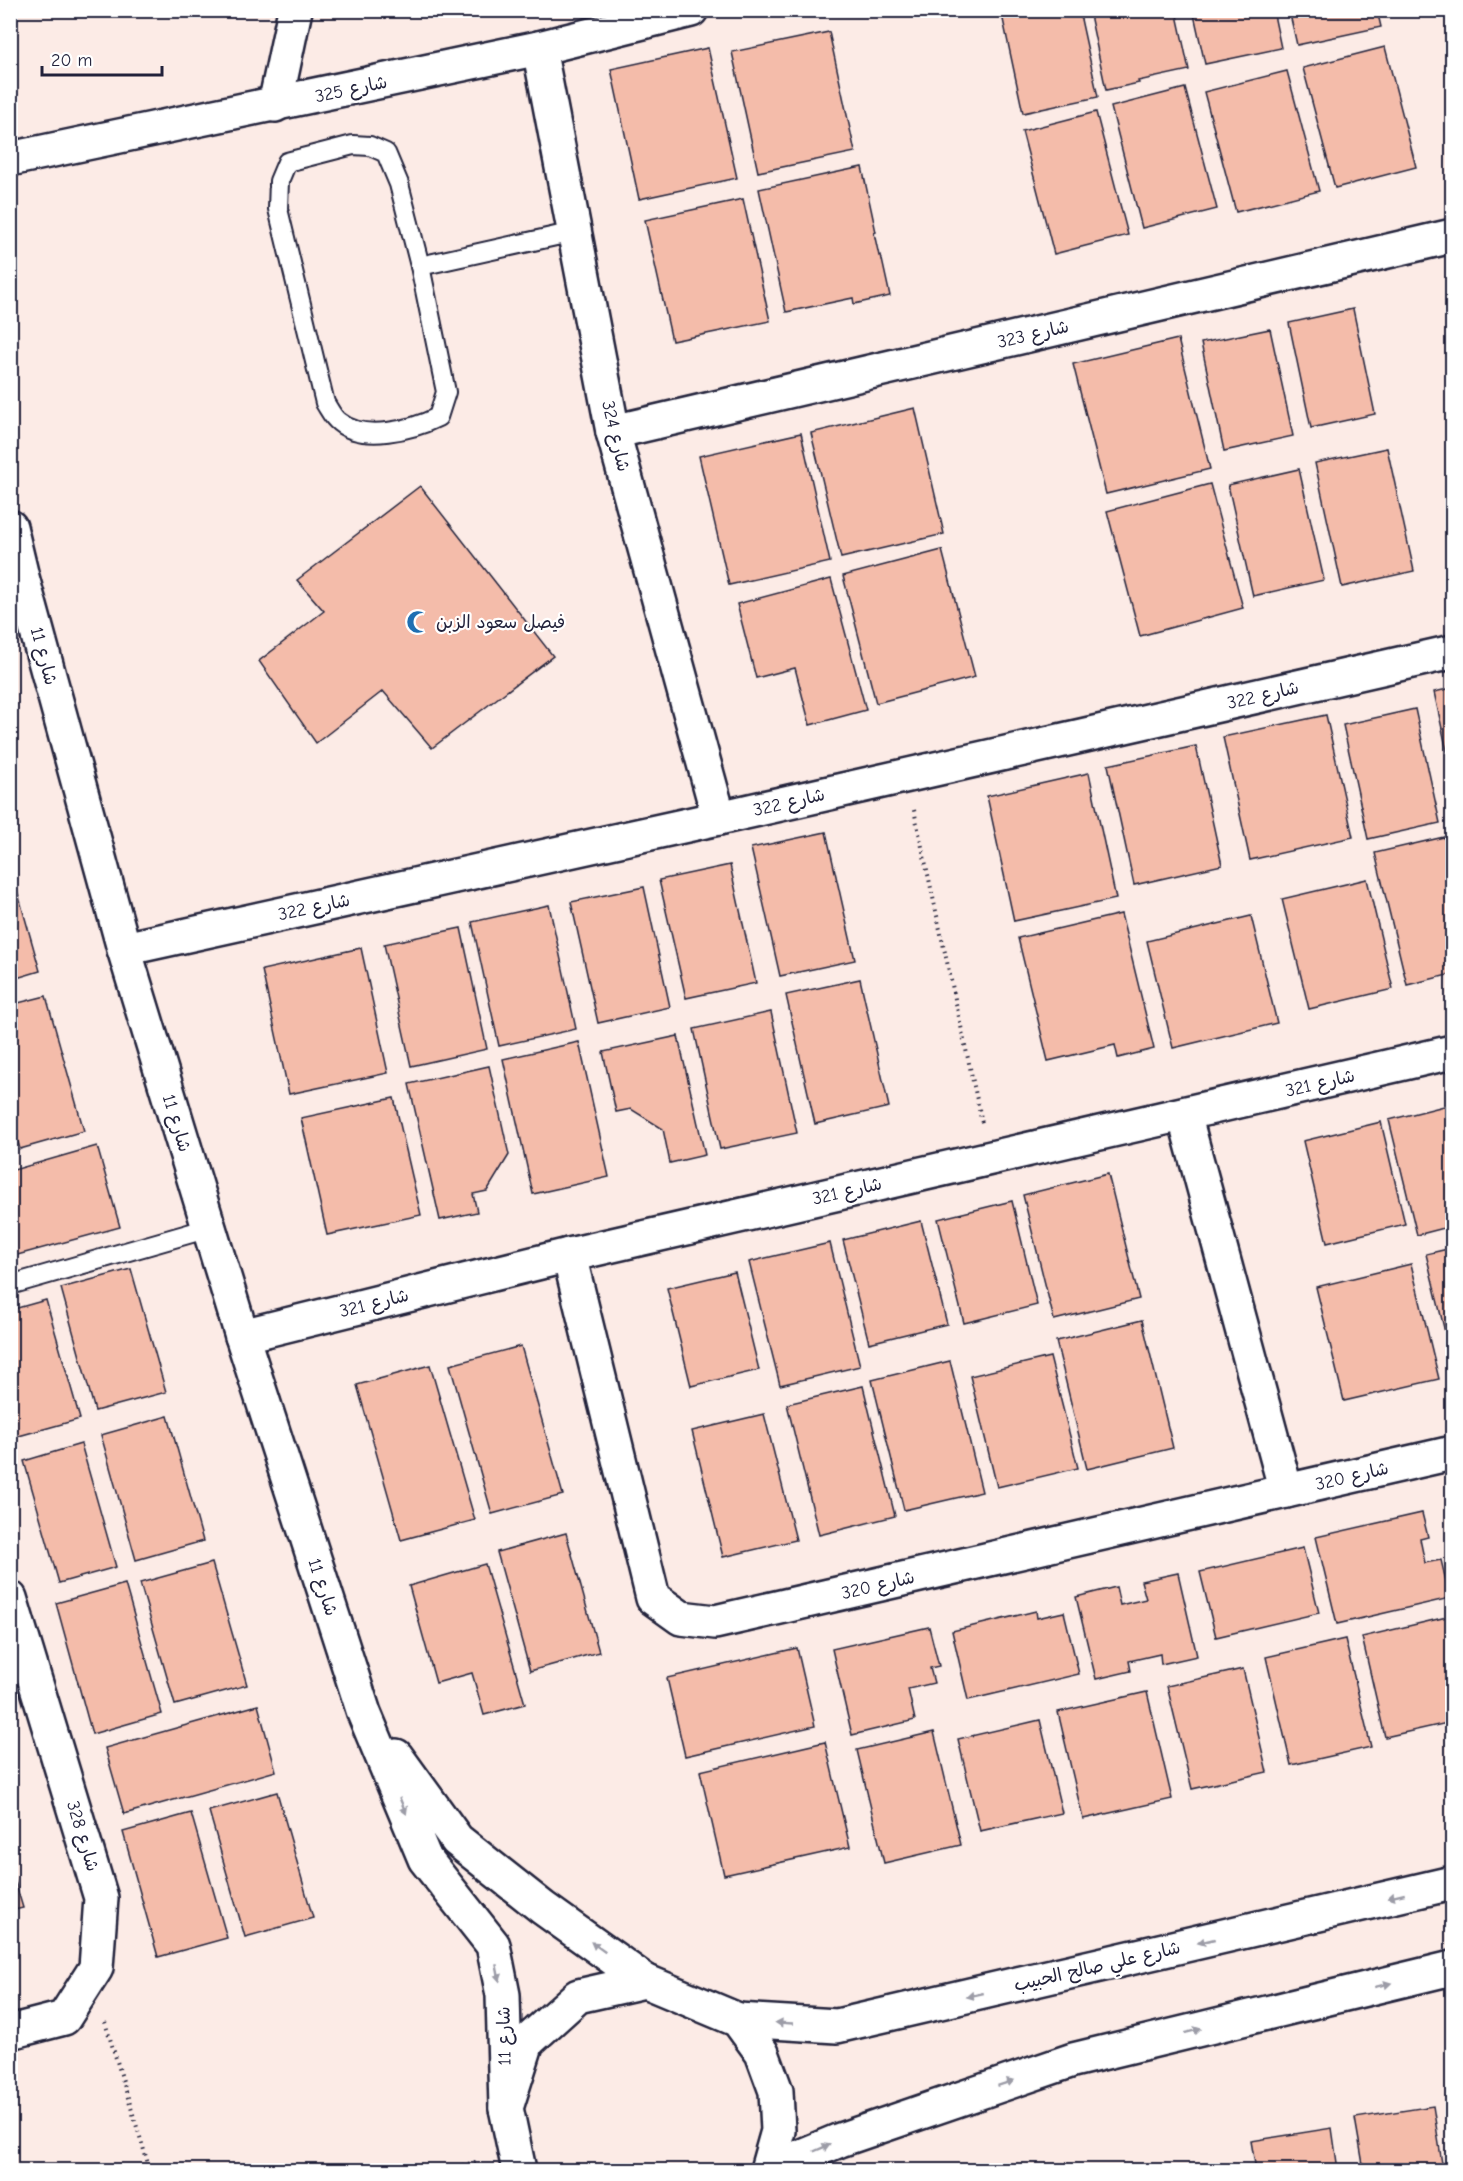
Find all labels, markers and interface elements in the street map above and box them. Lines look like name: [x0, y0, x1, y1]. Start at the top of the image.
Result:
scale bar: [42, 39, 162, 77]
text: 20 m: [51, 50, 92, 71]
street label: شارع 325: [313, 72, 389, 108]
street label: شارع 323: [995, 316, 1071, 354]
street label: شارع 324: [596, 399, 634, 474]
mosque icon: فيصل سعود الزبن: [405, 609, 431, 635]
place label: فيصل سعود الزبن: [436, 612, 565, 634]
street label: شارع 11: [25, 625, 61, 688]
street label: شارع 322: [1225, 677, 1301, 715]
street label: شارع 322: [751, 784, 827, 822]
street label: شارع 322: [276, 890, 352, 926]
street label: شارع 321: [1283, 1065, 1357, 1103]
street label: شارع 11: [157, 1092, 195, 1155]
street label: شارع 321: [810, 1173, 884, 1211]
street label: شارع 321: [337, 1285, 411, 1323]
street label: شارع 320: [1313, 1458, 1391, 1496]
street label: شارع 11: [302, 1556, 342, 1619]
street label: شارع 320: [839, 1567, 917, 1605]
one-way arrow: [399, 1797, 408, 1815]
street label: شارع 328: [61, 1798, 103, 1874]
one-way arrow: [1386, 1892, 1405, 1901]
one-way arrow: [1197, 1936, 1215, 1946]
street label: شارع علي صالح الحبيب: [1012, 1937, 1184, 2001]
one-way arrow: [590, 1941, 606, 1953]
one-way arrow: [494, 1963, 503, 1982]
one-way arrow: [1374, 1980, 1392, 1990]
one-way arrow: [966, 1990, 984, 2000]
street label: شارع 11: [493, 2006, 517, 2066]
one-way arrow: [774, 2018, 793, 2028]
one-way arrow: [1184, 2025, 1202, 2035]
one-way arrow: [997, 2078, 1015, 2087]
one-way arrow: [813, 2143, 831, 2153]

